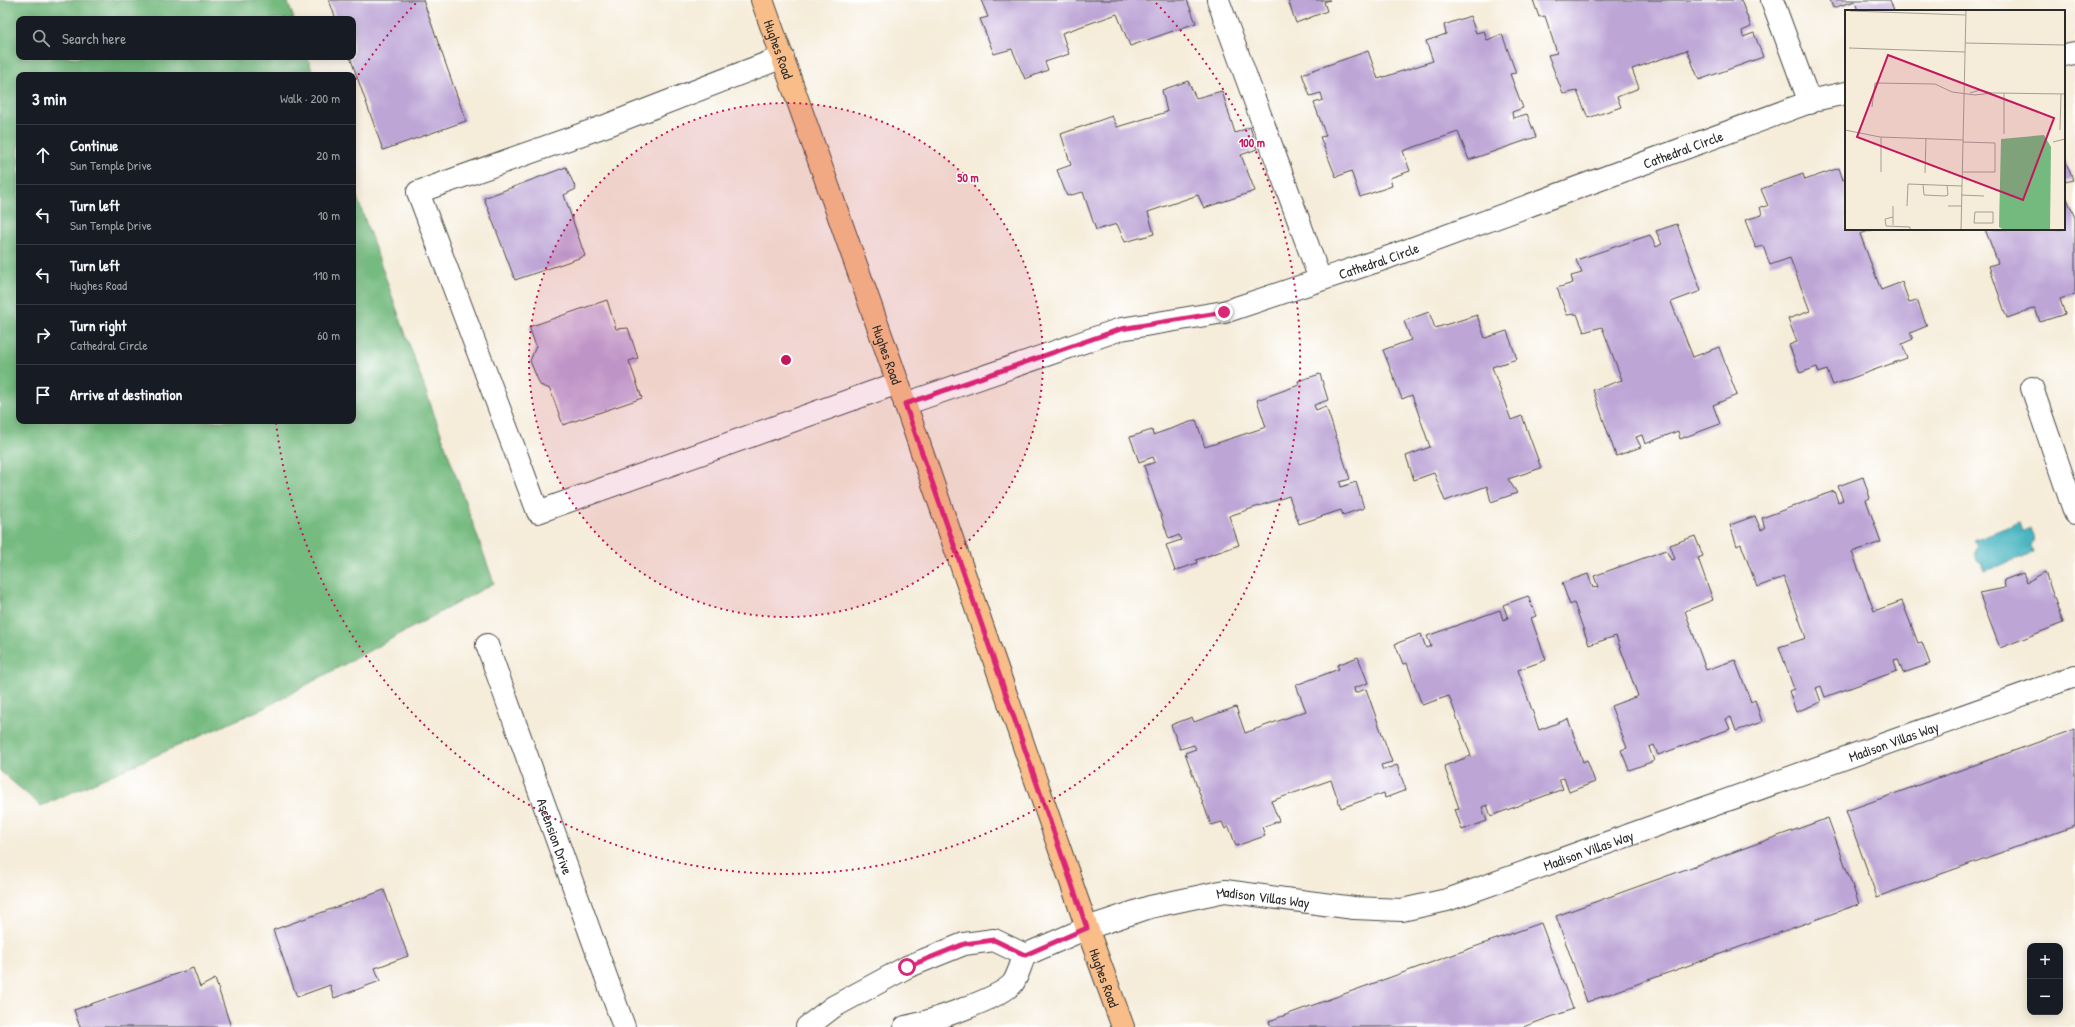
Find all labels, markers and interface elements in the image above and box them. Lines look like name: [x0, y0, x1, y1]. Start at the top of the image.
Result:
inset map: [1845, 10, 2065, 230]
search box: [16, 16, 356, 60]
street label: Hughes Road: [760, 17, 799, 82]
icon: search: [30, 27, 52, 49]
text: Search here: [62, 28, 126, 49]
text: 3 min: [32, 87, 67, 110]
text: Walk · 200 m: [280, 89, 340, 107]
street label: Cathedral Circle: [1640, 125, 1726, 172]
text: 100 m: [1239, 134, 1265, 151]
text: Continue: [70, 135, 118, 156]
icon: ahead: [32, 144, 54, 166]
text: 20 m: [316, 146, 340, 164]
text: Sun Temple Drive: [70, 156, 152, 174]
text: 50 m: [957, 169, 979, 186]
text: Turn left: [70, 195, 120, 216]
icon: left: [32, 204, 54, 226]
text: 10 m: [318, 206, 340, 224]
text: Sun Temple Drive: [70, 216, 152, 234]
street label: Cathedral Circle: [1336, 237, 1422, 283]
text: Turn left: [70, 255, 120, 276]
icon: left: [32, 264, 54, 286]
text: 110 m: [313, 266, 340, 284]
text: Hughes Road: [70, 276, 127, 294]
route end: [1215, 303, 1233, 321]
text: Turn right: [70, 315, 126, 336]
street label: Hughes Road: [869, 322, 907, 387]
icon: right: [32, 324, 54, 346]
text: 60 m: [317, 326, 340, 344]
text: Cathedral Circle: [70, 336, 148, 354]
centre of rings: [779, 353, 793, 367]
icon: arrive: [32, 384, 54, 406]
text: Arrive at destination: [70, 384, 182, 405]
street label: Madison Villas Way: [1846, 716, 1941, 766]
street label: Ascension Drive: [533, 795, 578, 877]
street label: Madison Villas Way: [1541, 825, 1636, 874]
street label: Madison Villas Way: [1214, 882, 1311, 913]
map controls: [2027, 943, 2063, 1015]
button: +: [2027, 943, 2063, 979]
street label: Hughes Road: [1086, 945, 1125, 1010]
route start: [898, 958, 916, 976]
button: −: [2027, 979, 2063, 1015]

